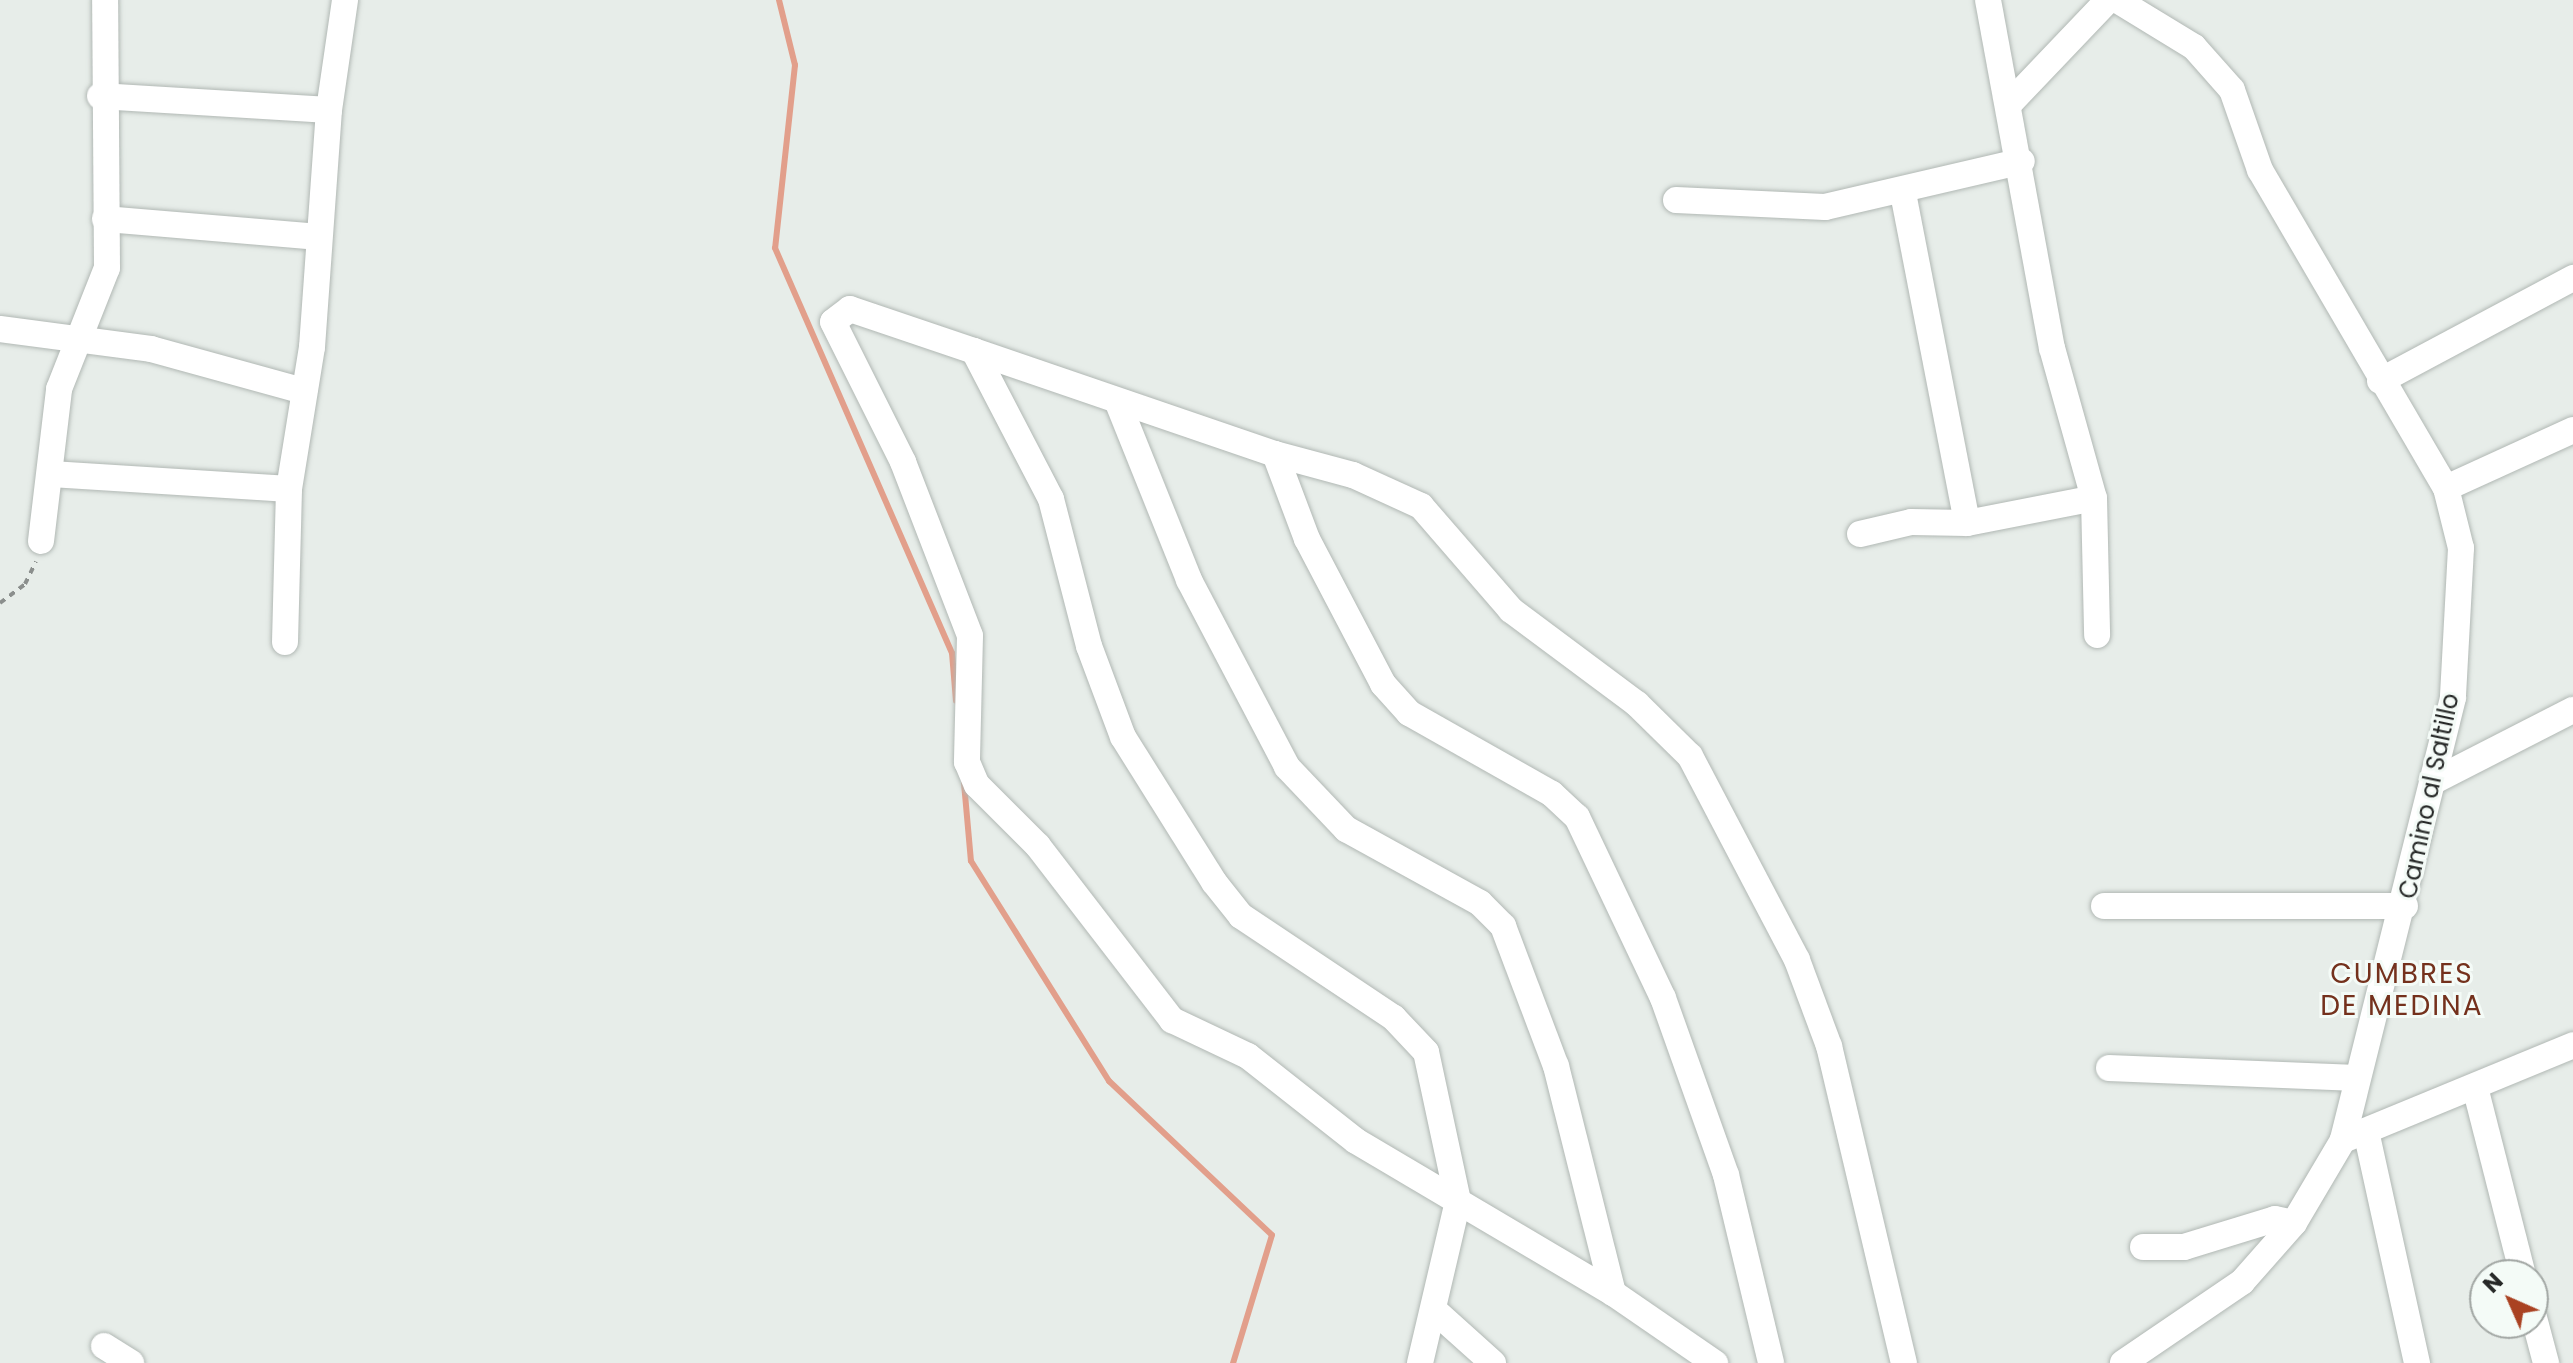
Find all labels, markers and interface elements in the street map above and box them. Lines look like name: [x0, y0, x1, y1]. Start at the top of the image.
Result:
street label: Camino al Saltillo: [2393, 691, 2465, 901]
district label: CUMBRES DE MEDINA: [2320, 957, 2484, 1023]
north arrow: [2469, 1259, 2549, 1339]
text: N: [2476, 1266, 2510, 1300]

